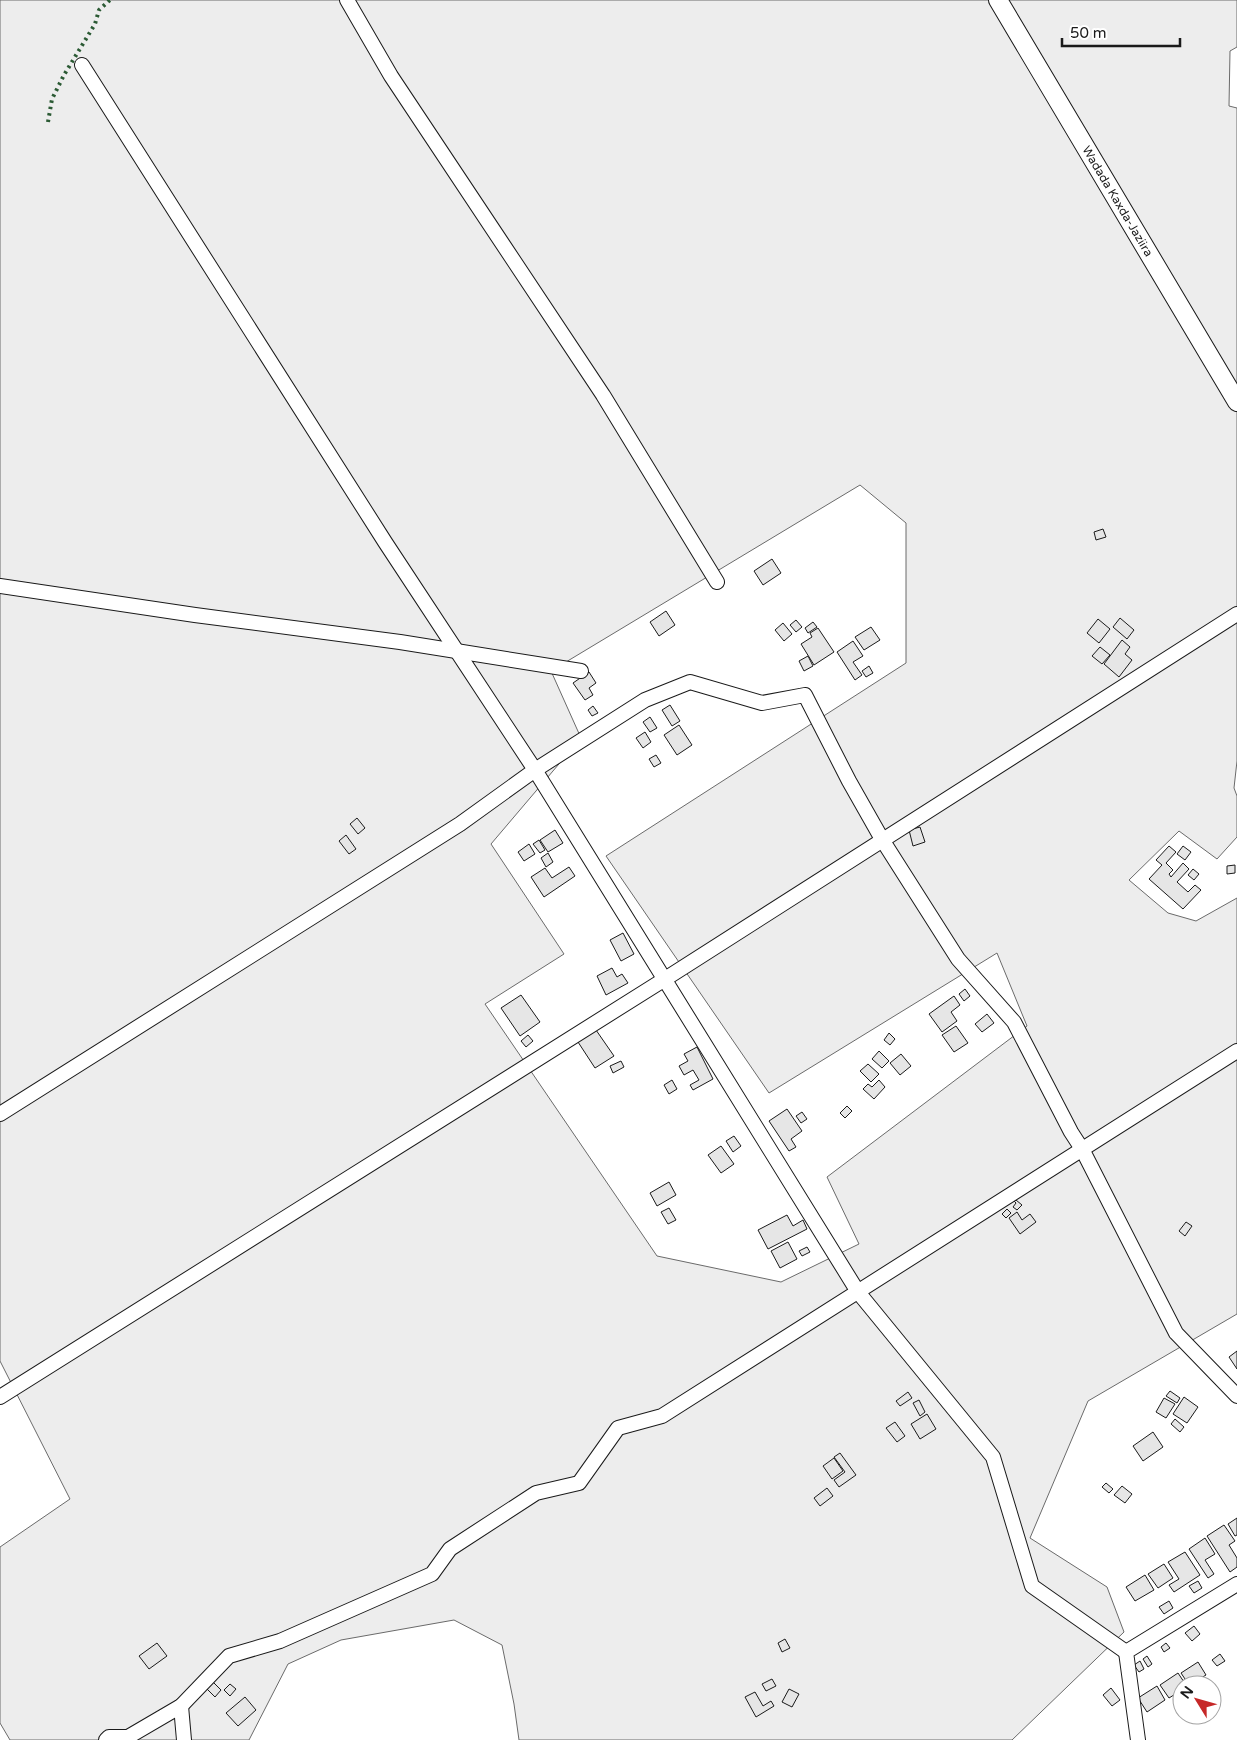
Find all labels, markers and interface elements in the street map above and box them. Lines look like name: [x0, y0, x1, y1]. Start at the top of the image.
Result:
scale bar: [1062, 15, 1180, 47]
text: 50 m: [1070, 24, 1107, 42]
street label: Wadada Kaxda-Jaziira: [1079, 143, 1156, 259]
north arrow: [1172, 1675, 1222, 1725]
text: N: [1177, 1683, 1197, 1702]

